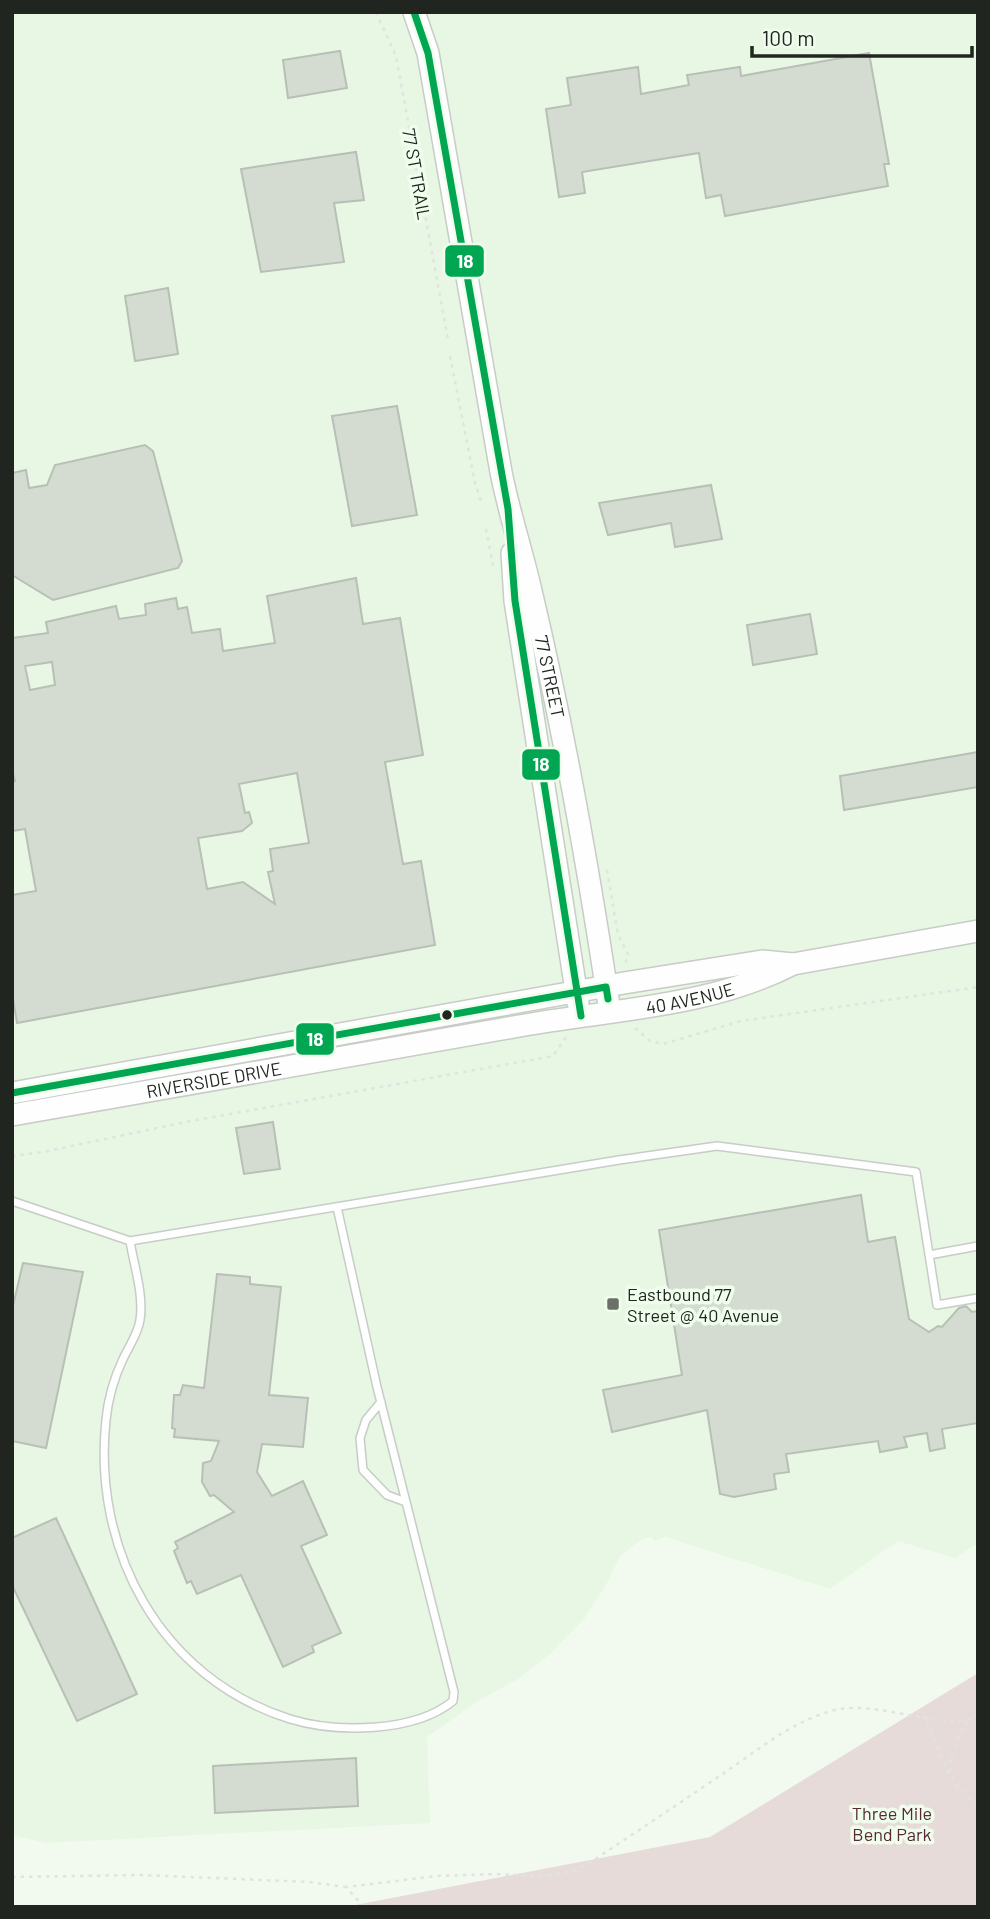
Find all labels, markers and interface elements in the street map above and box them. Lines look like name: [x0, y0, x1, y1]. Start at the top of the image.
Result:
scale bar: [752, 14, 972, 58]
text: 100 m: [762, 25, 815, 50]
street label: 77 ST TRAIL: [398, 127, 436, 221]
line badge: 18: [444, 244, 485, 278]
text: 18: [456, 249, 474, 272]
street label: 77 STREET: [531, 633, 570, 720]
line badge: 18: [521, 748, 561, 781]
text: 18: [532, 752, 550, 775]
street label: 40 AVENUE: [644, 977, 737, 1018]
unlabelled marker: [440, 1008, 454, 1022]
line badge: 18: [295, 1022, 335, 1056]
text: 18: [306, 1027, 324, 1050]
street label: RIVERSIDE DRIVE: [145, 1057, 283, 1102]
place label: Eastbound 77 Street @ 40 Avenue: [627, 1283, 779, 1326]
marker: Eastbound 77 Street @ 40 Avenue: [605, 1296, 621, 1312]
park label: Three Mile Bend Park: [852, 1802, 932, 1845]

